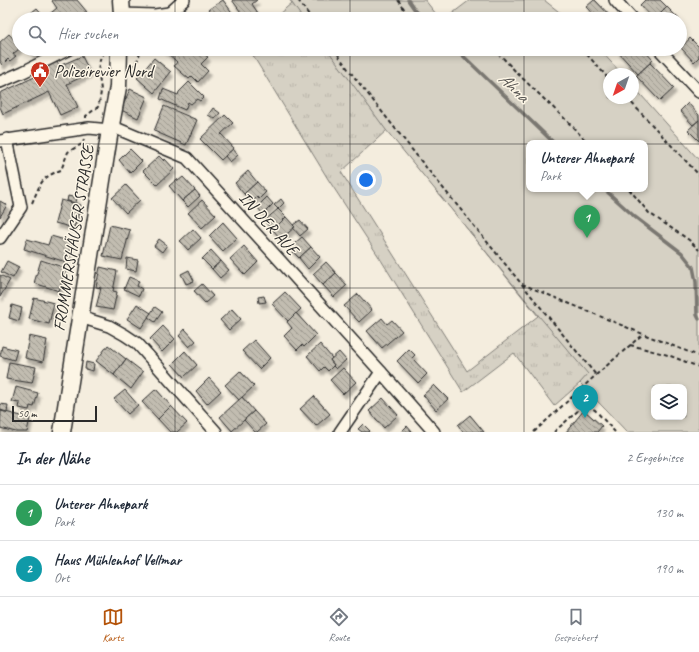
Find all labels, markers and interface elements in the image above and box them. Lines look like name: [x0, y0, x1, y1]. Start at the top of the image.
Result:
search box: [12, 12, 687, 56]
icon: search: [26, 23, 48, 45]
text: Hier suchen: [58, 25, 118, 44]
public building icon: Polizeirevier Nord: [29, 60, 51, 88]
place label: Polizeirevier Nord: [54, 61, 155, 82]
water label: Ahna: [494, 68, 535, 108]
north arrow: [603, 68, 639, 104]
popup: [526, 140, 648, 192]
street label: FROMMERSHÄUSER STRASSE: [48, 142, 99, 333]
text: Unterer Ahnepark: [540, 149, 634, 168]
text: Park: [540, 168, 561, 184]
your location: [356, 170, 376, 190]
street label: IN DER AUE: [235, 187, 304, 261]
pin: 1: [574, 205, 600, 238]
map controls: [651, 384, 687, 420]
button: layers: [651, 384, 687, 420]
pin: 2: [572, 385, 598, 418]
scale bar: [12, 404, 97, 423]
text: 50 m: [18, 406, 37, 420]
text: In der Nähe: [16, 448, 89, 469]
text: 2 Ergebnisse: [627, 450, 683, 466]
text: Unterer Ahnepark: [54, 495, 147, 514]
text: 1: [26, 505, 32, 521]
text: 130 m: [655, 505, 683, 521]
text: Park: [54, 514, 75, 530]
text: Haus Mühlenhof Vellmar: [54, 551, 181, 570]
text: 2: [26, 561, 32, 577]
text: 190 m: [655, 561, 683, 577]
text: Ort: [54, 570, 69, 586]
tab: Karte: [102, 606, 124, 644]
tab: Route: [328, 606, 350, 644]
tab: Gespeichert: [554, 606, 597, 644]

